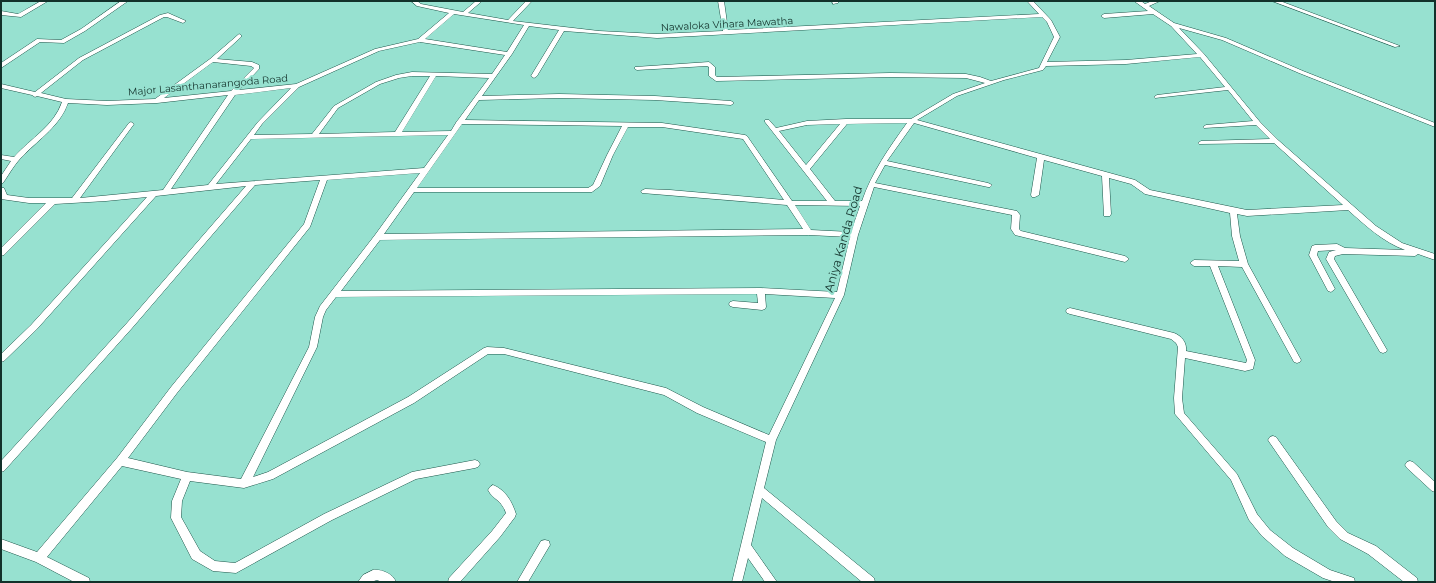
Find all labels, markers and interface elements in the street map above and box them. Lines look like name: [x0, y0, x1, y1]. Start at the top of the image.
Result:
street label: Nawaloka Vihara Mawatha: [660, 14, 794, 34]
street label: Major Lasanthanarangoda Road: [127, 72, 289, 98]
street label: Aniya Kanda Road: [821, 184, 865, 294]

